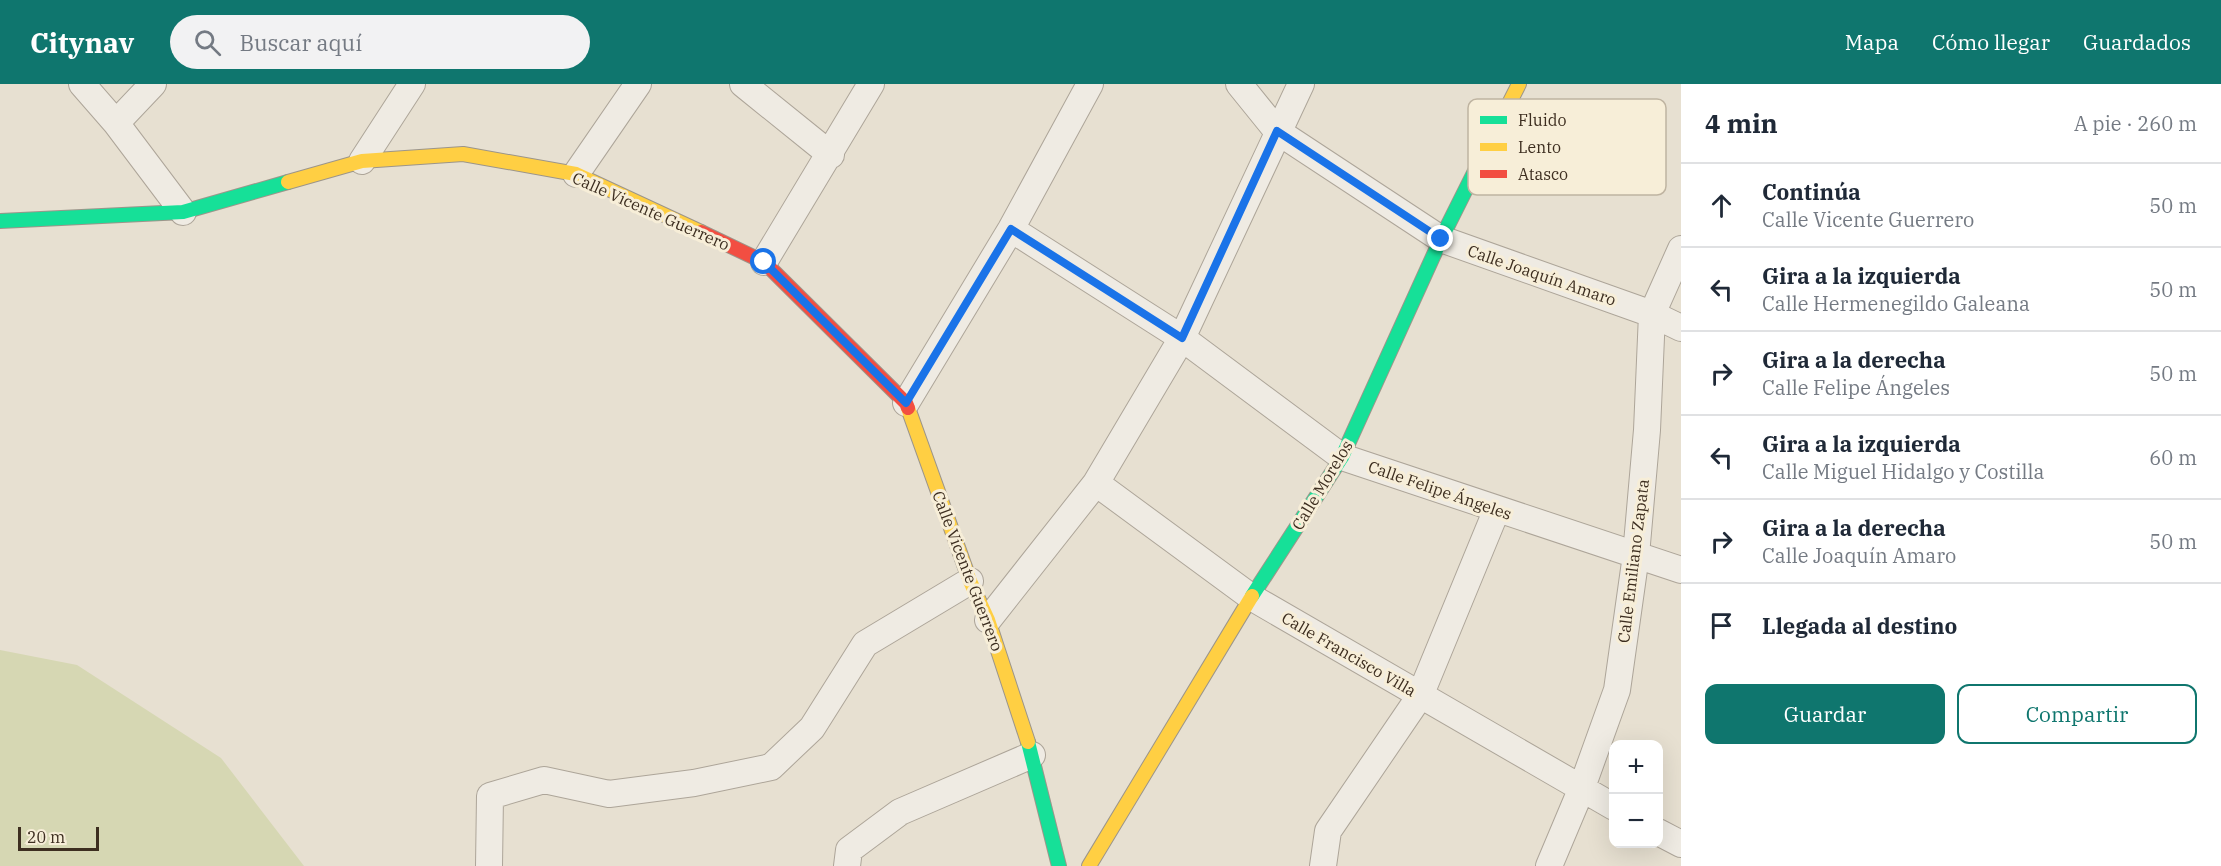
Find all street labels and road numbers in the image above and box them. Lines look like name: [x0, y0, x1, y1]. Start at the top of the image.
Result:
street label: Calle Vicente Guerrero: [569, 167, 733, 255]
street label: Calle Joaquín Amaro: [1465, 240, 1619, 310]
street label: Calle Morelos: [1287, 437, 1357, 533]
street label: Calle Felipe Ángeles: [1366, 455, 1515, 524]
street label: Calle Emiliano Zapata: [1613, 478, 1653, 644]
street label: Calle Vicente Guerrero: [928, 488, 1008, 654]
street label: Calle Francisco Villa: [1278, 607, 1420, 701]

